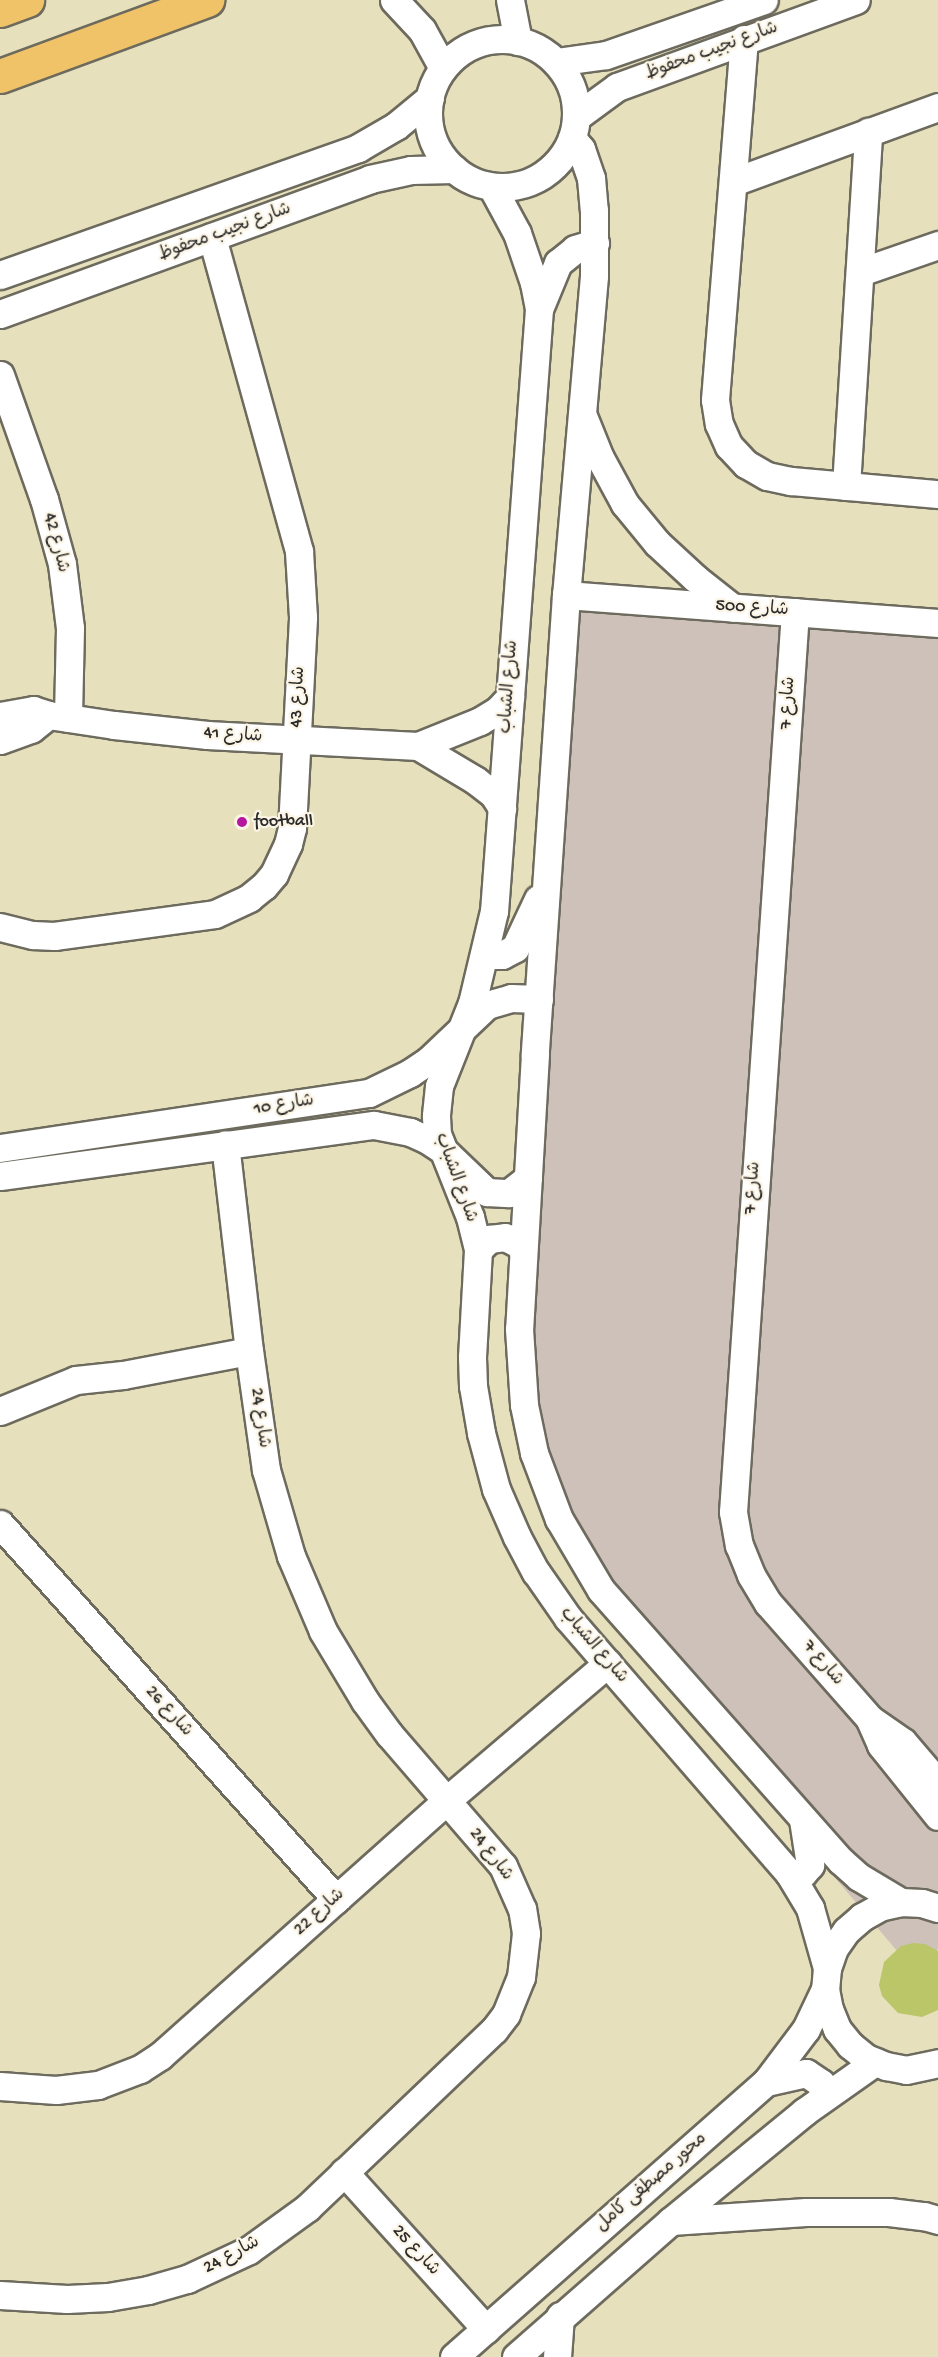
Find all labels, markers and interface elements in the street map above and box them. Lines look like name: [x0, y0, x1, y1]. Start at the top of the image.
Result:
street label: شارع نجيب محفوظ: [643, 18, 781, 86]
street label: شارع نجيب محفوظ: [156, 199, 294, 267]
street label: شارع 42: [37, 511, 73, 575]
street label: شارع 500: [715, 596, 789, 622]
street label: شارع الشباب: [496, 640, 524, 734]
street label: شارع 43: [287, 666, 311, 728]
street label: شارع 7: [776, 676, 802, 730]
street label: شارع 41: [203, 723, 263, 749]
place label: football: [254, 811, 313, 833]
marker: football: [235, 815, 249, 829]
street label: شارع 10: [252, 1091, 316, 1121]
street label: شارع الشباب: [429, 1130, 481, 1226]
street label: شارع 7: [741, 1161, 767, 1215]
street label: شارع 24: [244, 1387, 274, 1449]
street label: شارع الشباب: [554, 1604, 632, 1688]
street label: شارع 7: [797, 1637, 847, 1691]
street label: شارع 26: [140, 1682, 196, 1742]
street label: شارع 24: [463, 1824, 517, 1886]
street label: شارع 22: [290, 1885, 350, 1941]
street label: محور مصطفى كامل: [592, 2129, 712, 2237]
street label: شارع 25: [386, 2221, 444, 2281]
street label: شارع 24: [200, 2232, 264, 2280]

